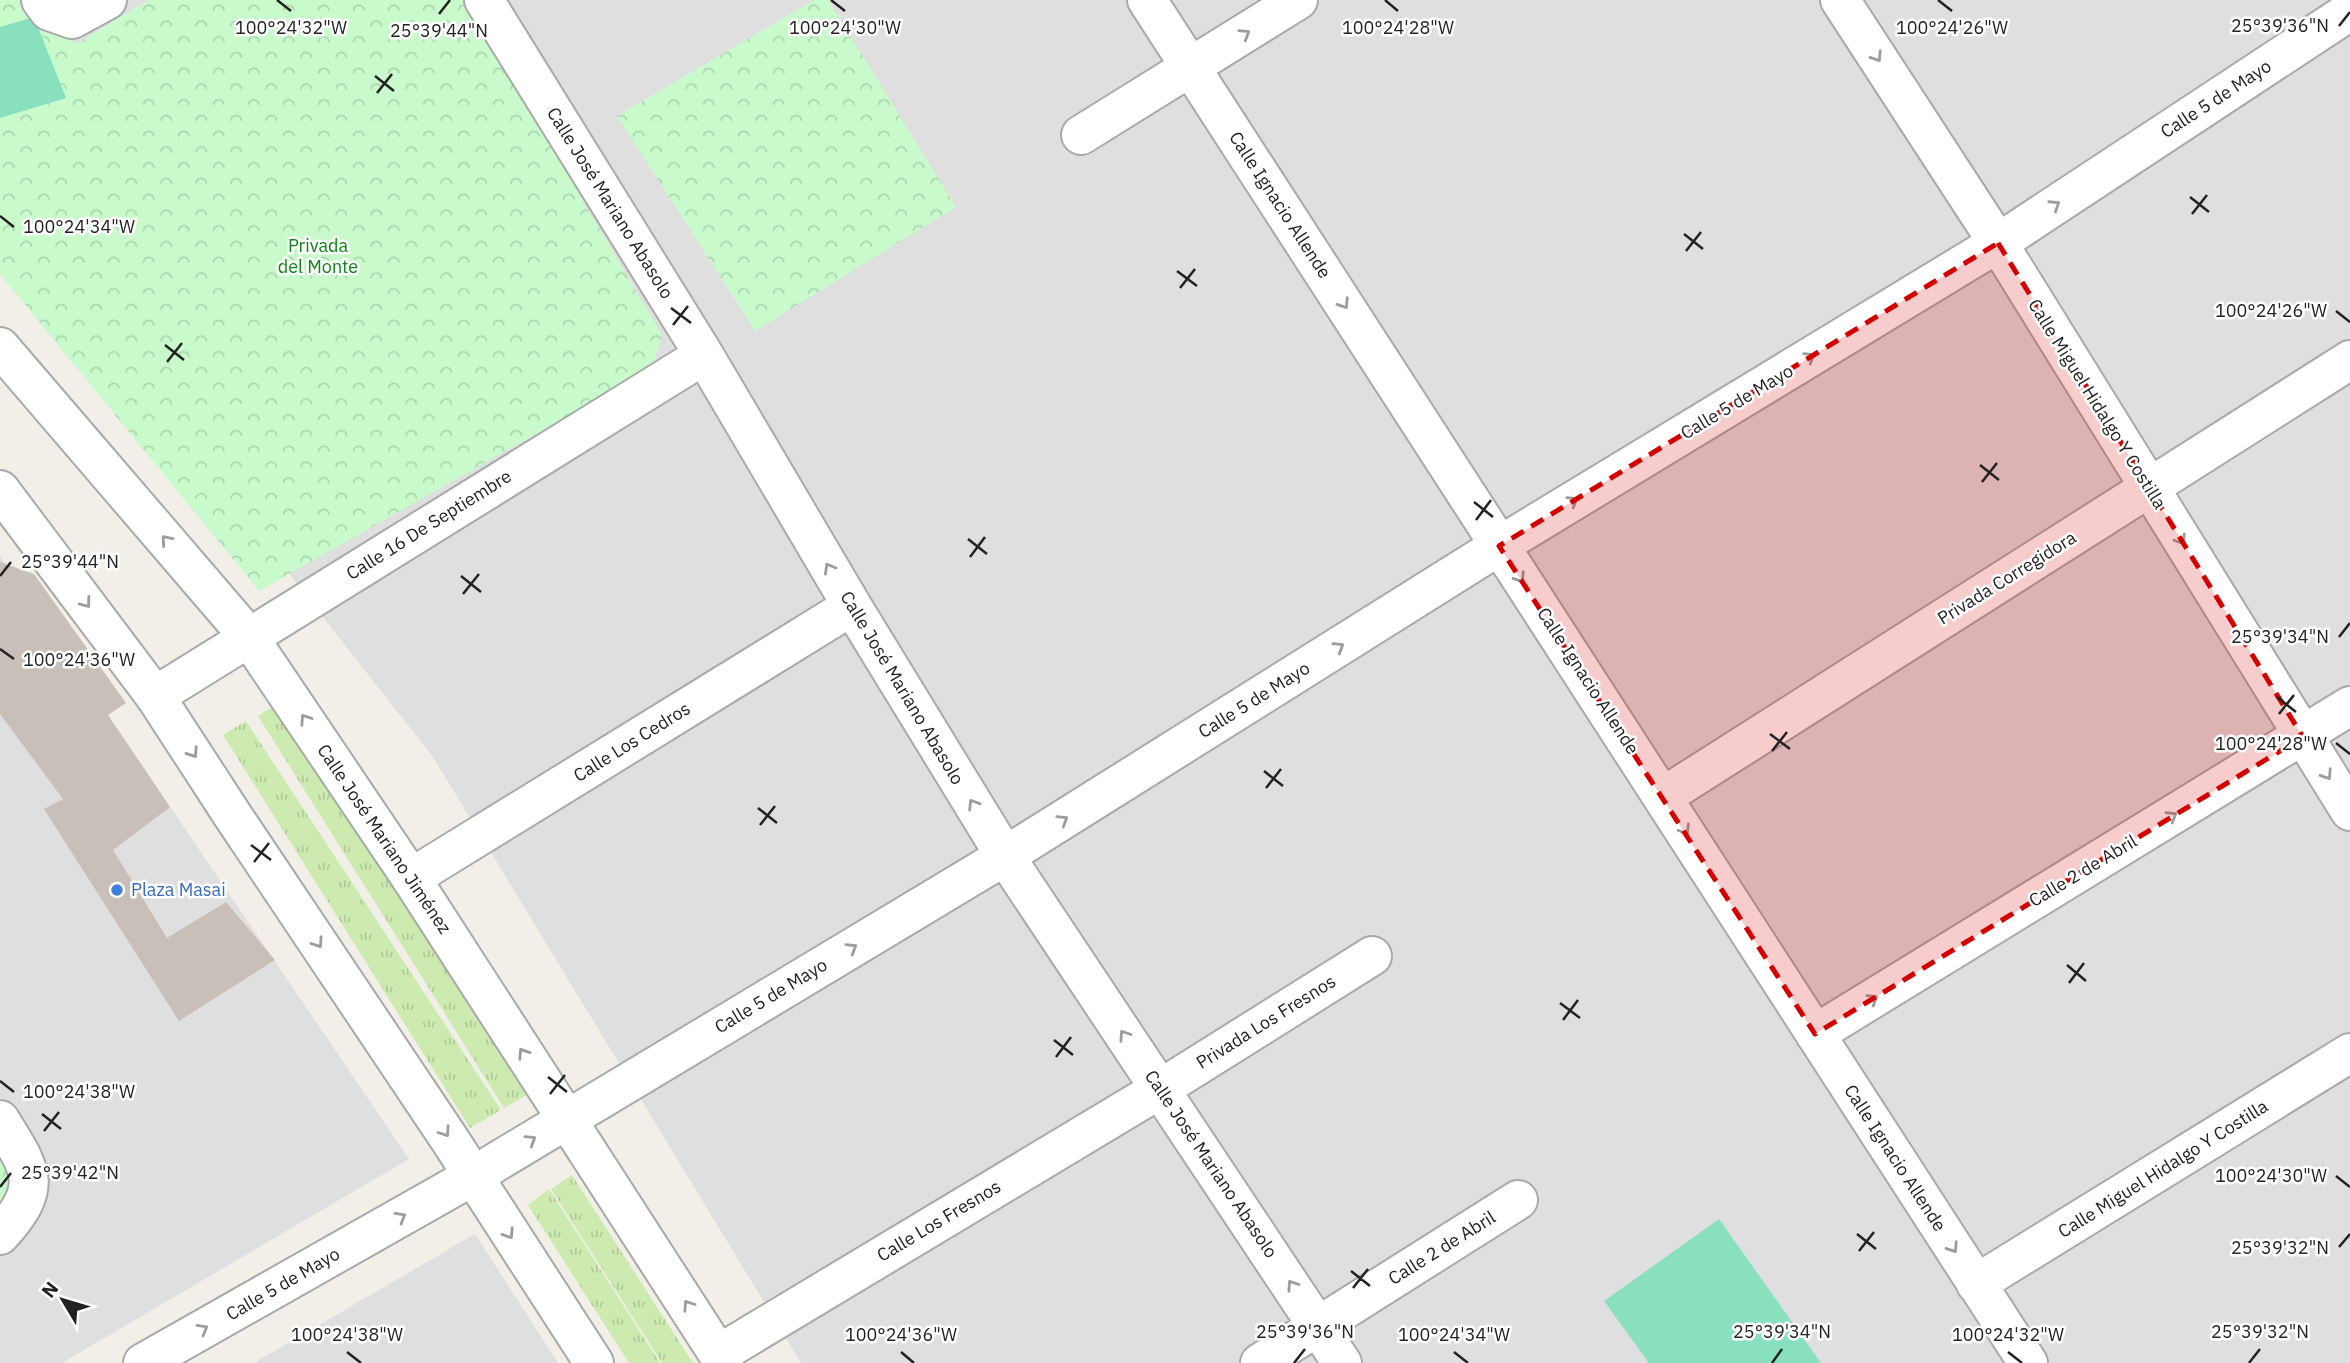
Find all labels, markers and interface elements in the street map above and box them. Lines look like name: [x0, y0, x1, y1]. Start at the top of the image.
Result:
text: 25°39'36"N: [2231, 14, 2329, 37]
text: 100°24'32"W: [235, 16, 347, 39]
text: 100°24'30"W: [789, 16, 901, 39]
text: 100°24'28"W: [1342, 16, 1454, 39]
text: 100°24'26"W: [1896, 16, 2008, 39]
text: 25°39'44"N: [390, 19, 488, 42]
one-way arrow: [1237, 29, 1250, 42]
one-way arrow: [1869, 49, 1881, 62]
street label: Calle 5 de Mayo: [2156, 54, 2275, 143]
street label: Calle José Mariano Abasolo: [542, 103, 679, 303]
street label: Calle Ignacio Allende: [1224, 127, 1337, 283]
one-way arrow: [2047, 201, 2060, 213]
text: 100°24'34"W: [23, 215, 135, 238]
park label: Privada del Monte: [278, 234, 358, 278]
street label: Calle Miguel Hidalgo Y Costilla: [2023, 294, 2172, 513]
one-way arrow: [1335, 297, 1348, 310]
text: 100°24'26"W: [2215, 299, 2327, 322]
one-way arrow: [1802, 353, 1815, 366]
street label: Calle 5 de Mayo: [1676, 359, 1797, 444]
street label: Calle 16 De Septiembre: [342, 464, 516, 585]
one-way arrow: [1566, 496, 1579, 509]
street label: Privada Corregidora: [1933, 525, 2081, 630]
one-way arrow: [2172, 533, 2185, 546]
one-way arrow: [162, 535, 174, 548]
text: 25°39'44"N: [21, 550, 119, 573]
one-way arrow: [824, 562, 837, 575]
one-way arrow: [1512, 570, 1525, 583]
street label: Calle José Mariano Abasolo: [835, 587, 969, 789]
one-way arrow: [77, 595, 90, 608]
street label: Calle Ignacio Allende: [1532, 603, 1645, 759]
text: 25°39'34"N: [2231, 625, 2329, 648]
one-way arrow: [1331, 642, 1344, 655]
text: 100°24'36"W: [23, 648, 135, 671]
street label: Calle 5 de Mayo: [1194, 656, 1314, 743]
street label: Calle Los Cedros: [569, 696, 694, 787]
one-way arrow: [300, 714, 313, 727]
text: 100°24'28"W: [2215, 732, 2327, 755]
street label: Calle José Mariano Jiménez: [312, 739, 457, 938]
one-way arrow: [184, 746, 197, 759]
one-way arrow: [2319, 767, 2331, 780]
one-way arrow: [968, 798, 981, 811]
one-way arrow: [2165, 812, 2178, 825]
one-way arrow: [1055, 815, 1068, 828]
one-way arrow: [1677, 822, 1690, 835]
street label: Calle 2 de Abril: [2024, 829, 2141, 912]
place label: Plaza Masai: [131, 878, 226, 901]
marker: Plaza Masai: [109, 882, 125, 898]
one-way arrow: [310, 935, 322, 948]
one-way arrow: [845, 943, 858, 956]
street label: Calle 5 de Mayo: [710, 953, 831, 1038]
street label: Privada Los Fresnos: [1192, 969, 1340, 1074]
one-way arrow: [1866, 994, 1879, 1007]
one-way arrow: [1119, 1030, 1132, 1043]
one-way arrow: [519, 1048, 532, 1061]
street label: Calle José Mariano Abasolo: [1140, 1065, 1283, 1262]
text: 100°24'38"W: [23, 1080, 135, 1103]
street label: Calle Ignacio Allende: [1839, 1080, 1952, 1236]
street label: Calle Miguel Hidalgo Y Costilla: [2053, 1094, 2272, 1243]
one-way arrow: [437, 1124, 449, 1137]
one-way arrow: [523, 1136, 536, 1149]
text: 25°39'42"N: [21, 1161, 119, 1184]
text: 100°24'30"W: [2215, 1164, 2327, 1187]
street label: Calle Los Fresnos: [873, 1175, 1005, 1267]
street label: Calle 2 de Abril: [1384, 1205, 1500, 1290]
one-way arrow: [393, 1212, 406, 1225]
one-way arrow: [501, 1226, 514, 1239]
text: 25°39'32"N: [2231, 1236, 2329, 1259]
one-way arrow: [1944, 1241, 1957, 1254]
street label: Calle 5 de Mayo: [222, 1242, 344, 1325]
north arrow: [28, 1265, 98, 1335]
text: N: [36, 1277, 63, 1302]
one-way arrow: [1288, 1280, 1300, 1293]
one-way arrow: [683, 1300, 696, 1313]
text: 25°39'36"N: [1256, 1320, 1354, 1343]
text: 25°39'34"N: [1733, 1320, 1831, 1343]
text: 25°39'32"N: [2211, 1320, 2309, 1343]
text: 100°24'38"W: [291, 1323, 403, 1346]
text: 100°24'36"W: [845, 1323, 957, 1346]
text: 100°24'34"W: [1398, 1323, 1510, 1346]
text: 100°24'32"W: [1952, 1323, 2064, 1346]
one-way arrow: [195, 1324, 208, 1337]

